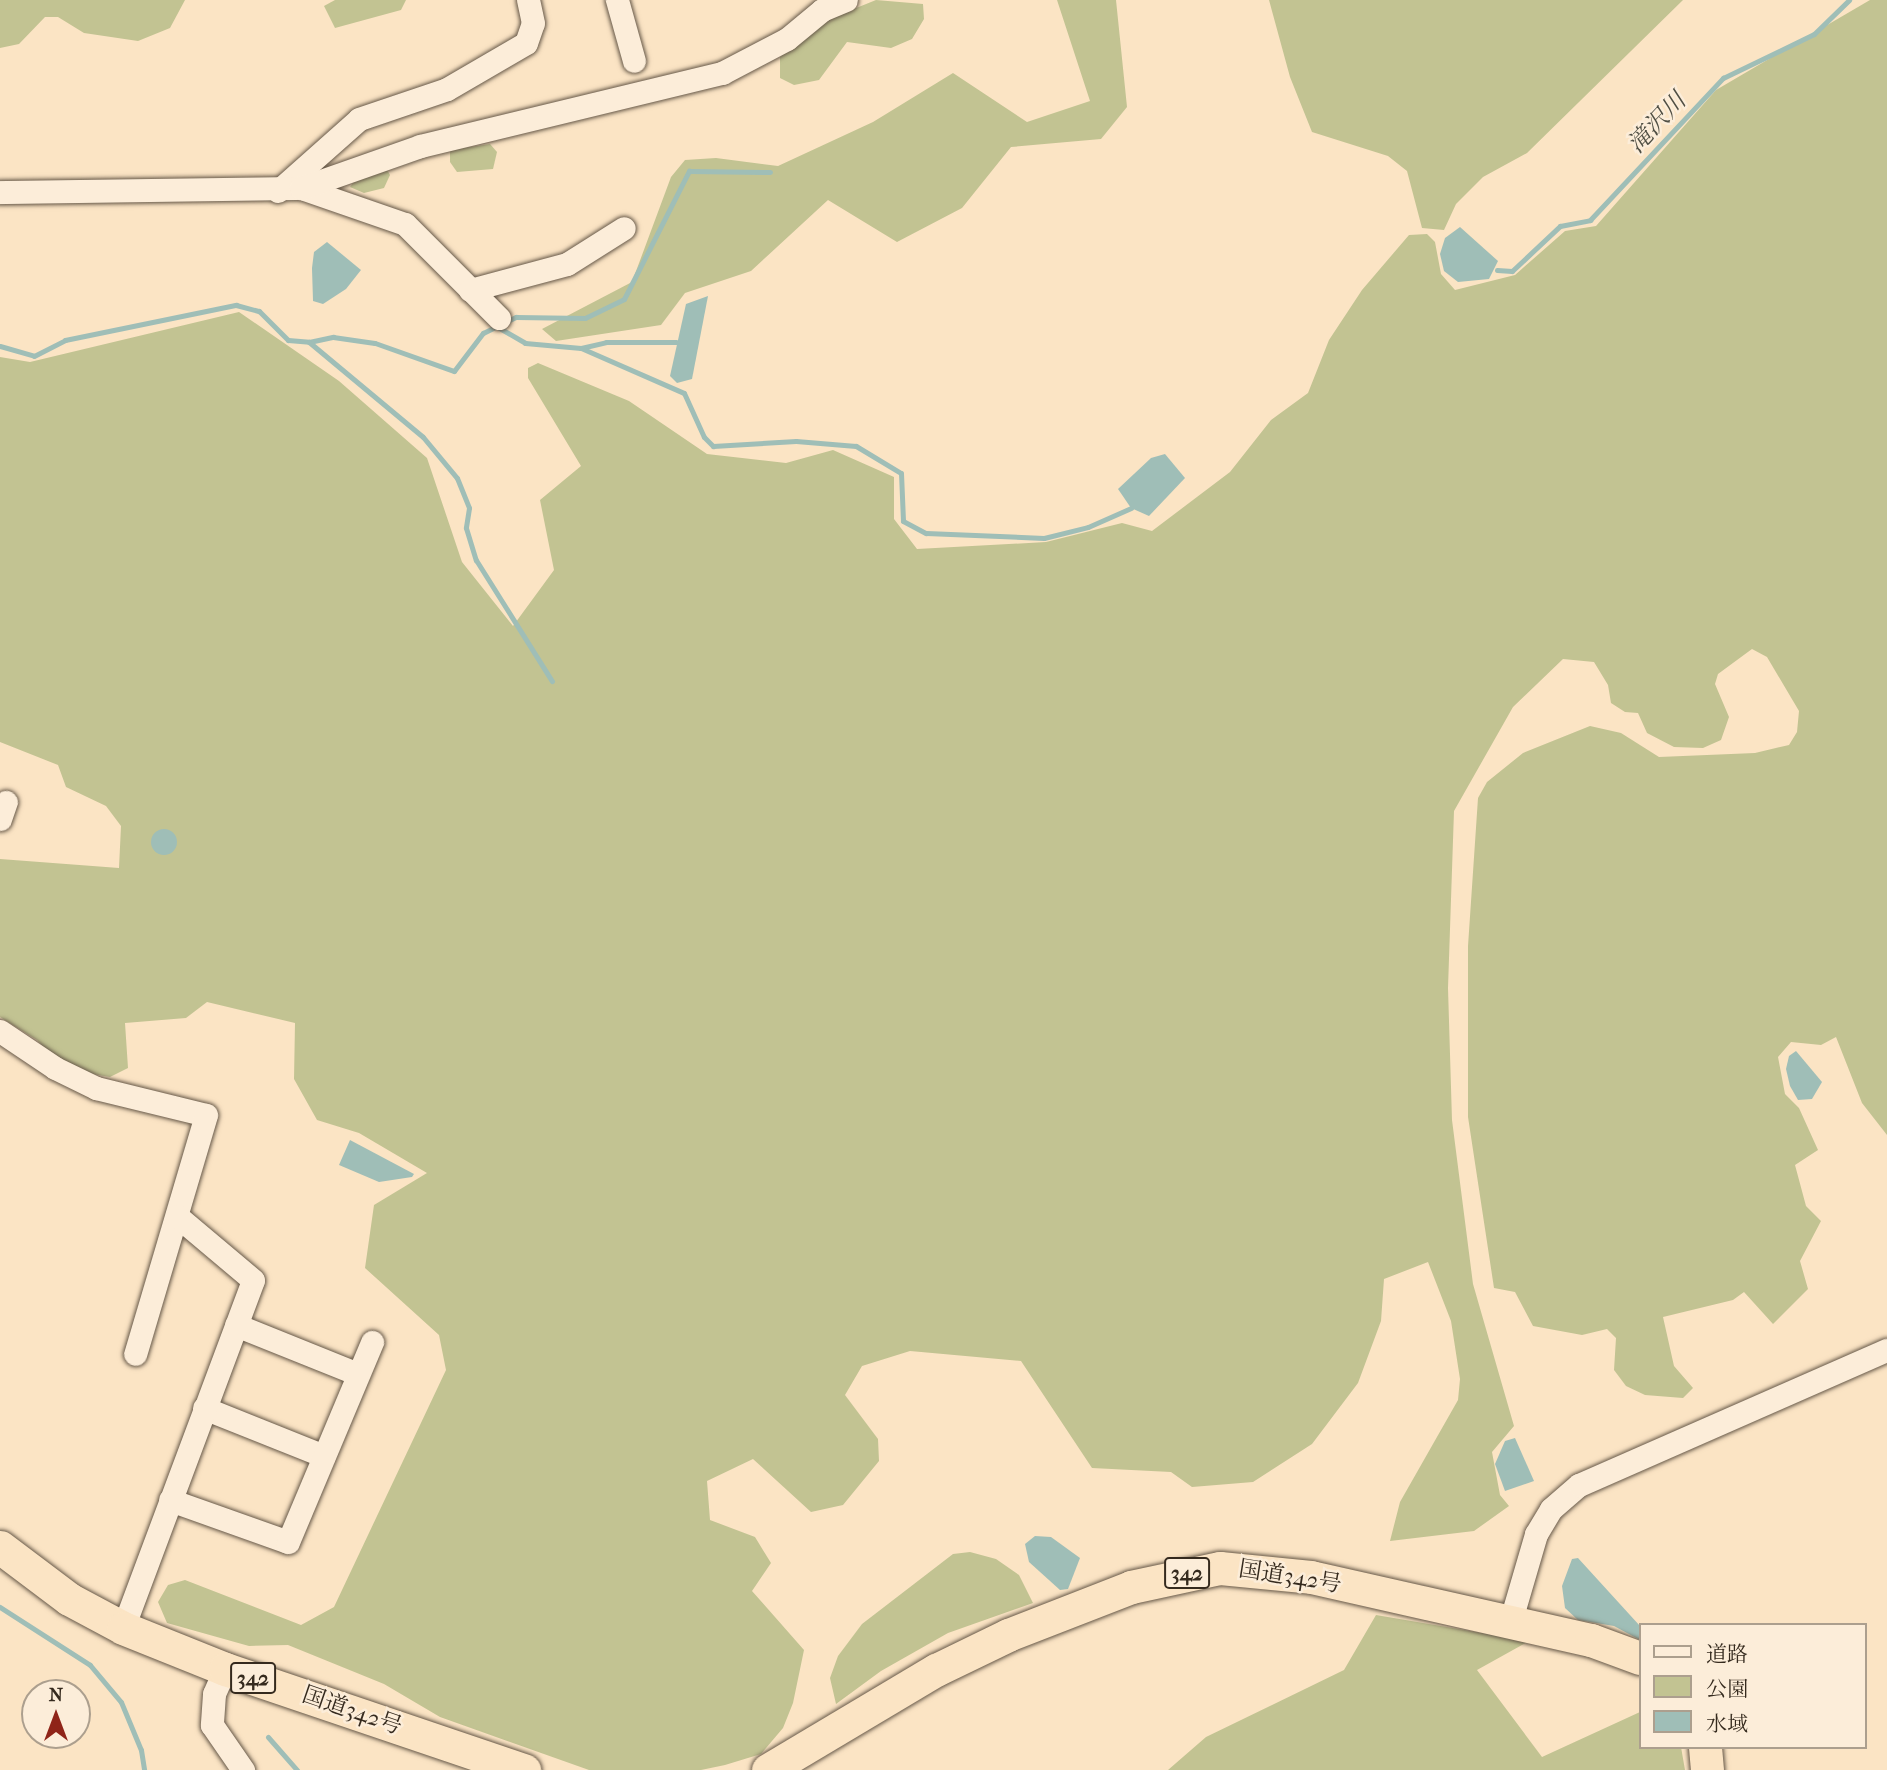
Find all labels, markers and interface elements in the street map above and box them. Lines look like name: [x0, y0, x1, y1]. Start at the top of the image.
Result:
water label: 滝沢川: [1622, 87, 1692, 159]
street label: 国道342号: [1237, 1555, 1343, 1599]
road number: 342: [1162, 1556, 1212, 1590]
legend: [1638, 1623, 1866, 1749]
text: 道路: [1706, 1642, 1748, 1666]
road number: 342: [229, 1660, 278, 1696]
text: 公園: [1706, 1677, 1748, 1701]
north arrow: [21, 1679, 91, 1749]
street label: 国道342号: [298, 1681, 406, 1741]
text: N: [49, 1684, 63, 1706]
text: 水域: [1706, 1712, 1748, 1736]

